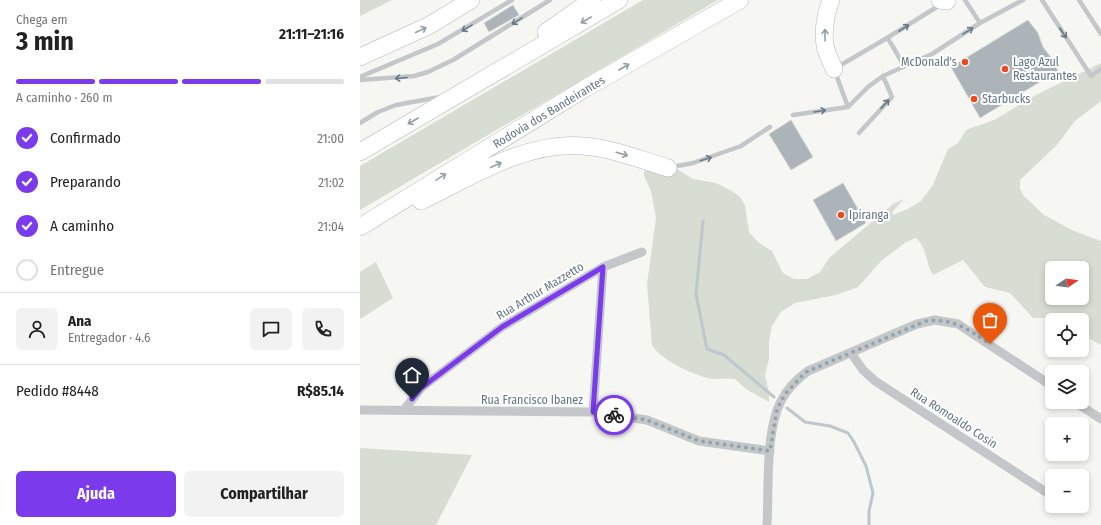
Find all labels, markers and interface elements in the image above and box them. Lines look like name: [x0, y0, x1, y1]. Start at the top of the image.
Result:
text: Chega em: [16, 12, 67, 27]
one-way arrow: [580, 16, 592, 24]
one-way arrow: [511, 17, 523, 25]
one-way arrow: [898, 23, 910, 31]
one-way arrow: [461, 24, 473, 32]
text: 21:11–21:16: [279, 25, 344, 43]
text: 3 min: [16, 26, 74, 57]
one-way arrow: [415, 26, 427, 33]
one-way arrow: [963, 27, 974, 35]
one-way arrow: [1060, 27, 1068, 39]
one-way arrow: [821, 29, 829, 42]
place label: McDonald's: [901, 55, 957, 69]
place label: Lago Azul Restaurantes: [1013, 55, 1077, 83]
marker: McDonald's: [960, 57, 970, 67]
one-way arrow: [618, 62, 630, 70]
marker: Lago Azul Restaurantes: [1000, 64, 1010, 74]
street label: Rodovia dos Bandeirantes: [490, 73, 608, 151]
one-way arrow: [395, 74, 408, 81]
text: A caminho · 260 m: [16, 90, 112, 105]
place label: Starbucks: [982, 92, 1030, 106]
marker: Starbucks: [969, 94, 979, 104]
one-way arrow: [881, 99, 890, 110]
one-way arrow: [813, 107, 826, 115]
one-way arrow: [407, 118, 419, 126]
icon: check: [16, 127, 38, 149]
text: Confirmado: [50, 129, 121, 147]
text: 21:00: [317, 131, 344, 146]
one-way arrow: [615, 151, 628, 158]
one-way arrow: [699, 155, 712, 162]
one-way arrow: [489, 161, 501, 168]
icon: check: [16, 171, 38, 193]
text: Preparando: [50, 173, 121, 191]
one-way arrow: [435, 173, 447, 181]
text: 21:02: [318, 175, 344, 190]
place label: Ipiranga: [849, 208, 889, 222]
marker: Ipiranga: [836, 210, 846, 220]
icon: check: [16, 215, 38, 237]
text: A caminho: [50, 217, 114, 235]
text: 21:04: [318, 219, 344, 234]
street label: Rua Arthur Mazzetto: [494, 259, 586, 323]
text: Entregue: [50, 261, 104, 279]
north arrow: [1045, 261, 1089, 305]
map controls: [1045, 261, 1089, 513]
pin: [973, 303, 1007, 344]
button: person: [16, 308, 58, 350]
button: chat: [250, 308, 292, 350]
button: phone: [302, 308, 344, 350]
icon: bag: [979, 309, 1001, 331]
text: Ana: [68, 312, 91, 330]
button: locate: [1045, 313, 1089, 357]
text: Entregador · 4.6: [68, 330, 150, 345]
pin: [395, 358, 429, 399]
icon: home: [401, 364, 423, 386]
button: layers: [1045, 365, 1089, 409]
text: Pedido #8448: [16, 382, 99, 400]
text: R$85.14: [297, 382, 344, 400]
street label: Rua Romoaldo Cosin: [908, 385, 1000, 451]
street label: Rua Francisco Ibanez: [481, 393, 583, 407]
courier: [594, 395, 634, 435]
icon: bike: [603, 404, 625, 426]
button: +: [1045, 417, 1089, 461]
button: −: [1045, 469, 1089, 513]
button: Ajuda: [16, 471, 176, 517]
button: Compartilhar: [184, 471, 344, 517]

